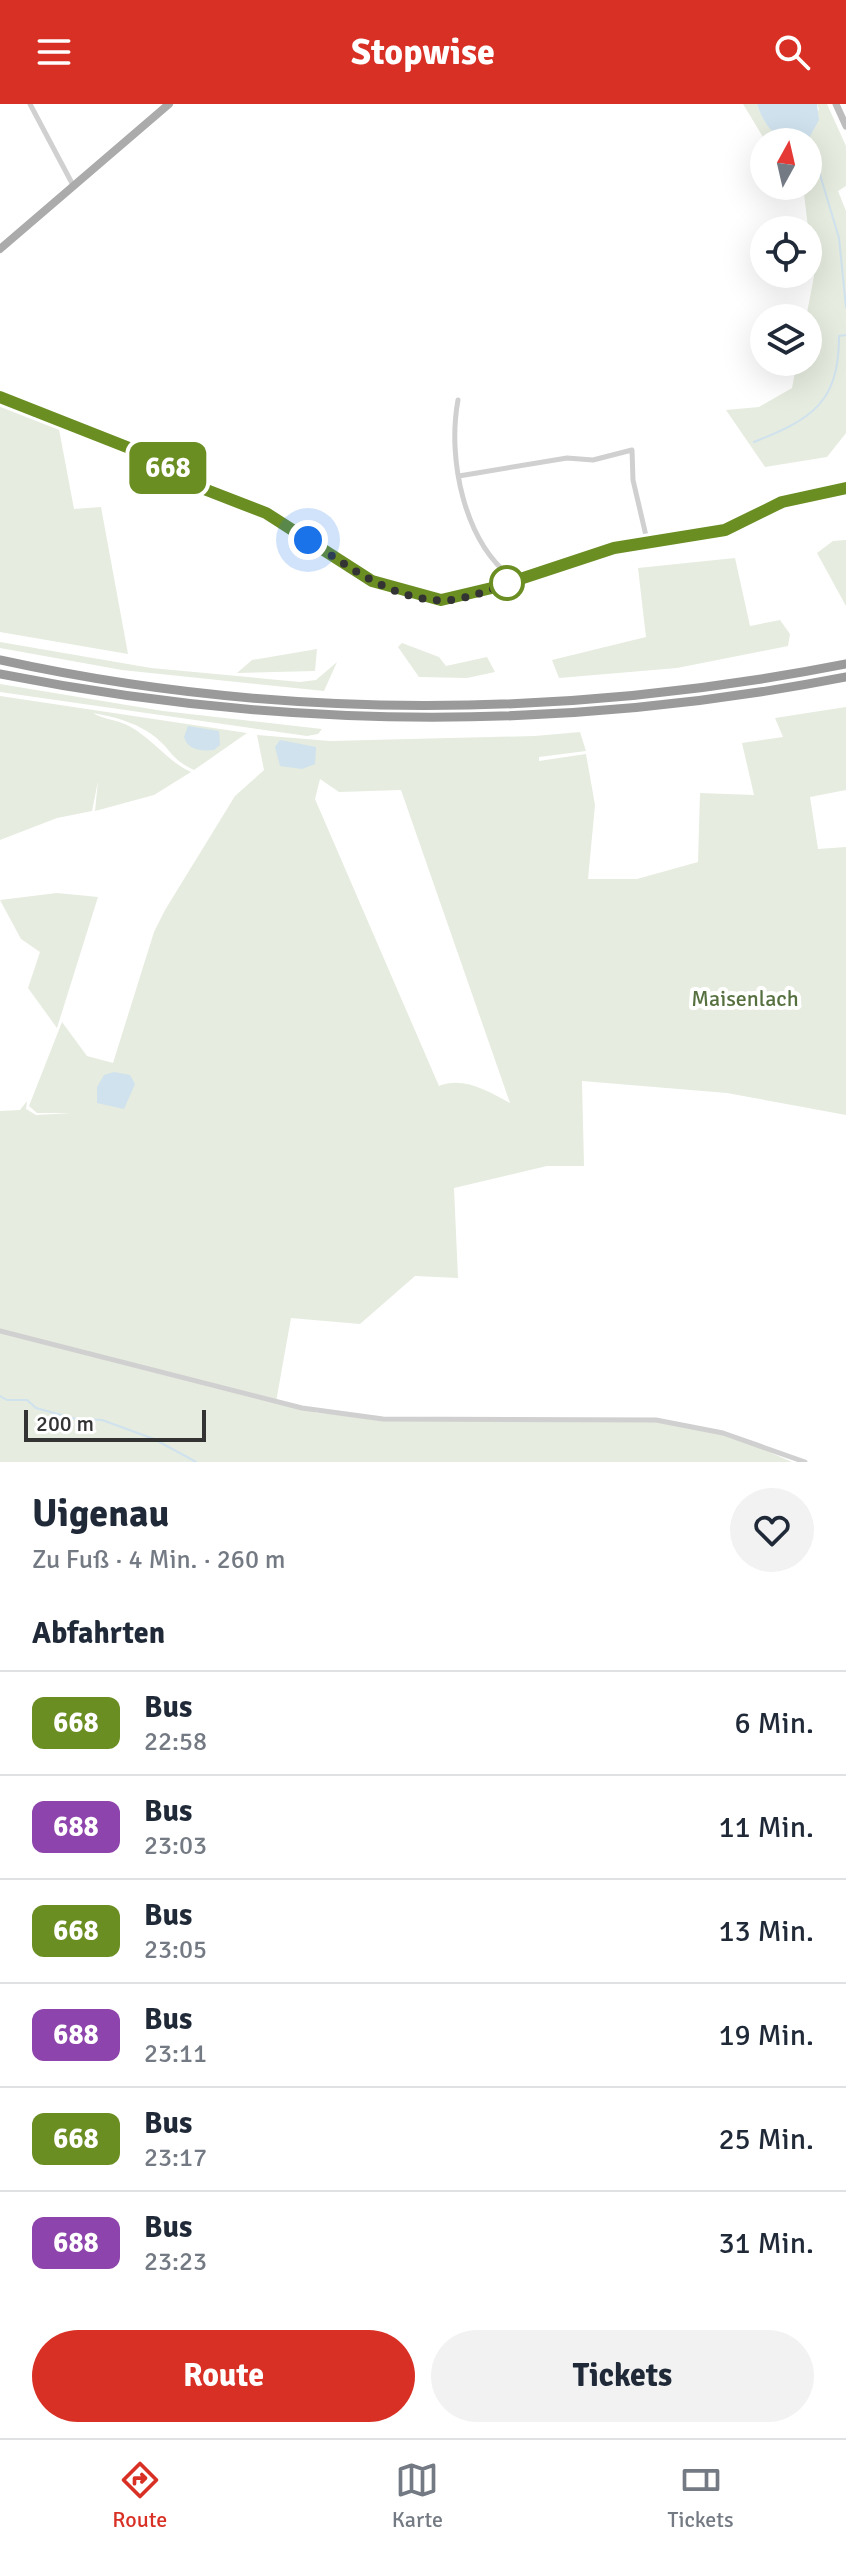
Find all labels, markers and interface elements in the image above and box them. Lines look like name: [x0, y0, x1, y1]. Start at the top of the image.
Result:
icon: menu: [32, 30, 76, 74]
text: Stopwise: [351, 30, 495, 75]
icon: search: [770, 30, 814, 74]
north arrow: [750, 128, 822, 200]
map controls: [750, 128, 822, 376]
button: locate: [750, 216, 822, 288]
button: layers: [750, 304, 822, 376]
line badge: 668: [122, 442, 214, 494]
text: 668: [145, 451, 191, 485]
your location: [288, 520, 328, 560]
unlabelled marker: [490, 566, 524, 600]
park label: Maisenlach: [691, 985, 799, 1012]
scale bar: [24, 1406, 206, 1442]
text: 200 m: [36, 1410, 94, 1437]
button: heart: [730, 1488, 814, 1572]
text: Uigenau: [32, 1490, 169, 1537]
text: Zu Fuß · 4 Min. · 260 m: [32, 1544, 285, 1576]
text: Abfahrten: [32, 1615, 165, 1652]
text: Bus: [144, 1689, 192, 1726]
text: 6 Min.: [735, 1705, 814, 1742]
text: 668: [53, 1706, 99, 1740]
text: 22:58: [144, 1726, 207, 1758]
text: Bus: [144, 1793, 192, 1830]
text: 11 Min.: [718, 1809, 814, 1846]
text: 688: [53, 1810, 99, 1844]
text: 23:03: [144, 1830, 207, 1862]
text: Bus: [144, 1897, 192, 1934]
text: 13 Min.: [718, 1913, 814, 1950]
text: 668: [53, 1914, 99, 1948]
text: 23:05: [144, 1934, 207, 1966]
text: Bus: [144, 2001, 192, 2038]
text: 19 Min.: [718, 2017, 814, 2054]
text: 688: [53, 2018, 99, 2052]
text: 23:11: [144, 2038, 207, 2070]
text: Bus: [144, 2105, 192, 2142]
text: 25 Min.: [718, 2121, 814, 2158]
text: 668: [53, 2122, 99, 2156]
text: 23:17: [144, 2142, 207, 2174]
text: Bus: [144, 2209, 192, 2246]
text: 31 Min.: [718, 2225, 814, 2262]
text: 688: [53, 2226, 99, 2260]
text: 23:23: [144, 2246, 207, 2278]
button: Route: [32, 2330, 415, 2422]
button: Tickets: [431, 2330, 814, 2422]
tab: Route: [112, 2458, 167, 2533]
tab: Karte: [392, 2458, 443, 2533]
tab: Tickets: [668, 2458, 734, 2533]

